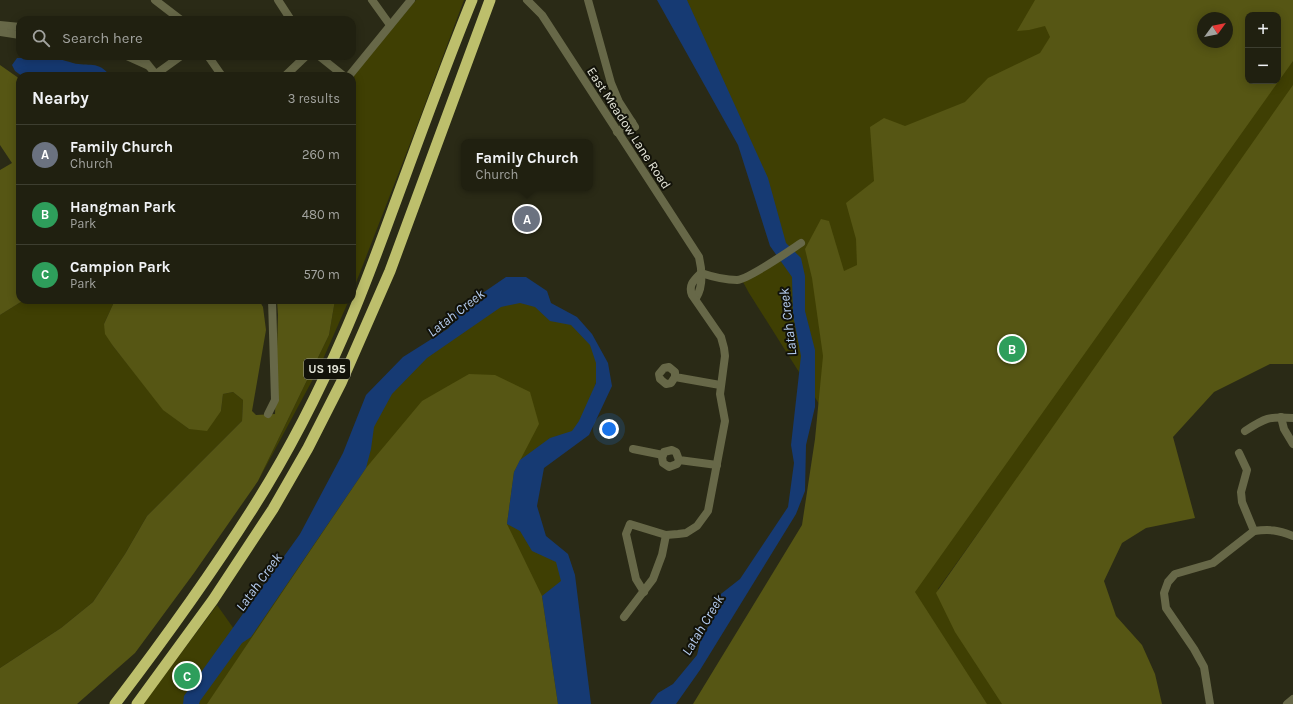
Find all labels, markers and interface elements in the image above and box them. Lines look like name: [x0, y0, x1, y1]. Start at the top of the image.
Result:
north arrow: [1197, 12, 1233, 48]
map controls: [1245, 12, 1281, 84]
button: +: [1245, 12, 1281, 48]
search box: [16, 16, 356, 60]
icon: search: [30, 27, 52, 49]
text: Search here: [62, 29, 143, 47]
button: −: [1245, 48, 1281, 84]
street label: East Meadow Lane Road: [584, 64, 674, 192]
text: Nearby: [32, 88, 89, 108]
text: 3 results: [288, 91, 340, 106]
text: Family Church: [70, 138, 173, 156]
popup: [461, 139, 593, 191]
text: A: [41, 147, 49, 162]
text: 260 m: [302, 147, 340, 162]
text: Family Church: [475, 149, 579, 167]
text: Church: [70, 156, 113, 171]
text: Church: [475, 167, 518, 182]
text: Hangman Park: [70, 198, 176, 216]
pin: A: [514, 204, 540, 234]
text: B: [41, 207, 49, 222]
text: 480 m: [302, 207, 340, 222]
text: Park: [70, 216, 96, 231]
text: Campion Park: [70, 258, 170, 276]
text: C: [41, 267, 49, 282]
text: 570 m: [304, 267, 340, 282]
text: Park: [70, 276, 96, 291]
water label: Latah Creek: [424, 285, 489, 341]
water label: Latah Creek: [775, 286, 801, 357]
pin: B: [999, 334, 1025, 364]
road number: US 195: [304, 359, 350, 379]
your location: [599, 419, 619, 439]
water label: Latah Creek: [232, 549, 286, 614]
water label: Latah Creek: [678, 591, 728, 659]
pin: C: [174, 661, 200, 691]

